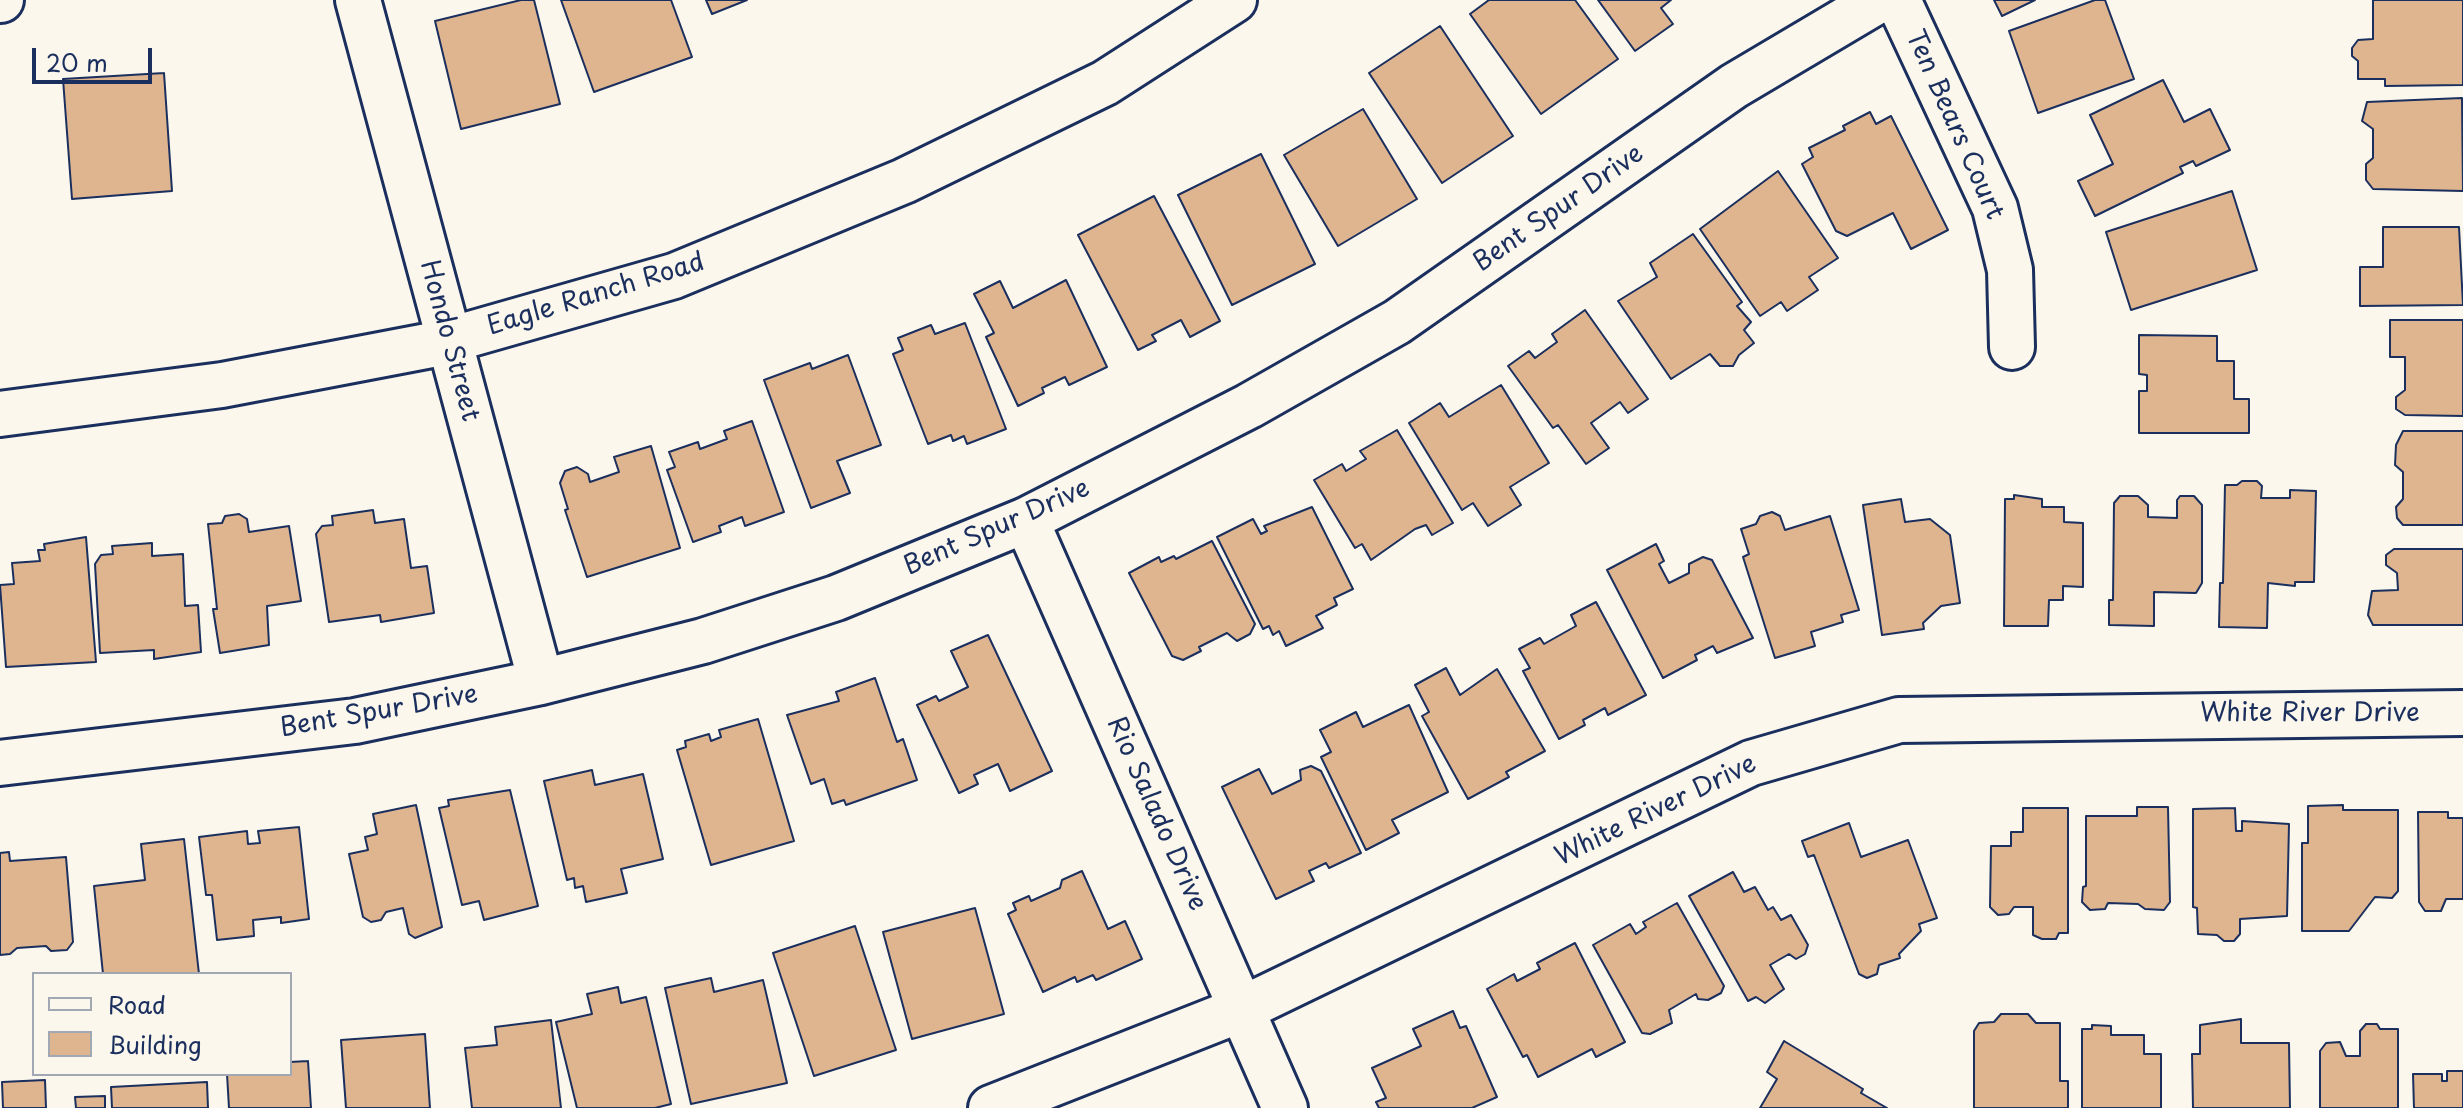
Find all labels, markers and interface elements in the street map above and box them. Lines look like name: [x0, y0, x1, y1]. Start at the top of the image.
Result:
street label: Ten Bears Court: [1898, 25, 2010, 225]
scale bar: [36, 32, 156, 82]
text: 20 m: [46, 44, 108, 80]
street label: Bent Spur Drive: [1468, 139, 1650, 279]
street label: Eagle Ranch Road: [484, 247, 708, 343]
street label: Hondo Street: [413, 257, 485, 425]
street label: Bent Spur Drive: [899, 473, 1095, 583]
street label: Bent Spur Drive: [278, 679, 480, 745]
street label: White River Drive: [2200, 698, 2420, 730]
street label: Rio Salado Drive: [1099, 712, 1213, 916]
street label: White River Drive: [1550, 749, 1762, 873]
legend: [32, 972, 292, 1076]
text: Road: [108, 986, 166, 1022]
text: Building: [108, 1026, 202, 1062]

